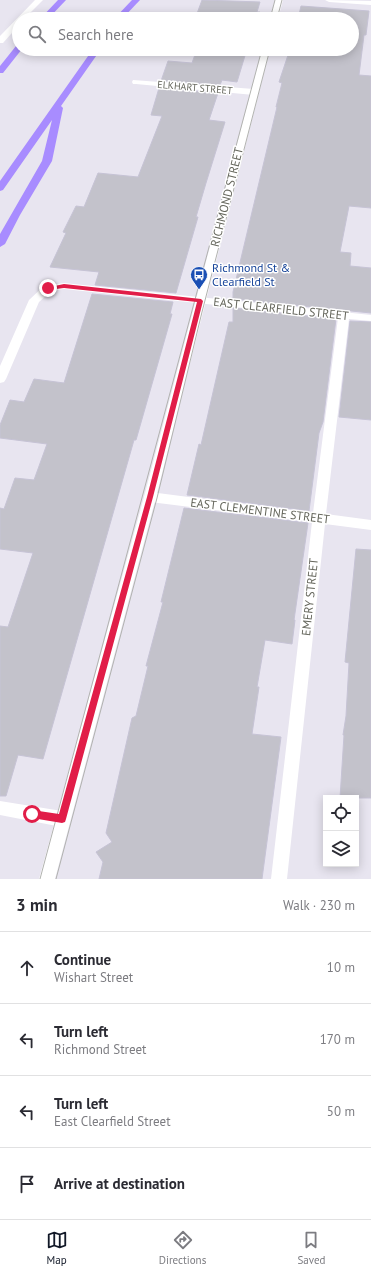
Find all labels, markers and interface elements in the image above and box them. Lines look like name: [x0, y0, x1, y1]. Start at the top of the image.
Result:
search box: [12, 12, 359, 56]
icon: search: [26, 23, 48, 45]
text: Search here: [58, 25, 134, 44]
street label: ELKHART STREET: [157, 78, 234, 97]
street label: RICHMOND STREET: [207, 145, 246, 248]
place label: Richmond St & Clearfield St: [212, 260, 290, 289]
bus stop icon: Richmond St & Clearfield St: [189, 265, 209, 290]
route end: [39, 279, 57, 297]
street label: EAST CLEARFIELD STREET: [213, 294, 350, 323]
street label: EAST CLEMENTINE STREET: [190, 495, 331, 527]
street label: EMERY STREET: [298, 557, 321, 637]
map controls: [323, 795, 359, 867]
button: locate: [323, 795, 359, 831]
route start: [23, 805, 41, 823]
button: layers: [323, 831, 359, 867]
text: 3 min: [16, 894, 57, 916]
text: Walk · 230 m: [283, 897, 355, 914]
text: Continue: [54, 950, 111, 969]
icon: ahead: [16, 957, 38, 979]
text: 10 m: [327, 959, 355, 976]
text: Wishart Street: [54, 969, 133, 986]
text: Turn left: [54, 1022, 108, 1041]
icon: left: [16, 1029, 38, 1051]
text: 170 m: [320, 1031, 355, 1048]
text: Richmond Street: [54, 1041, 147, 1058]
text: Turn left: [54, 1094, 108, 1113]
icon: left: [16, 1101, 38, 1123]
text: 50 m: [327, 1103, 355, 1120]
text: East Clearfield Street: [54, 1113, 171, 1130]
icon: arrive: [16, 1173, 38, 1195]
text: Arrive at destination: [54, 1174, 185, 1193]
tab: Map: [46, 1229, 68, 1267]
tab: Directions: [159, 1229, 206, 1267]
tab: Saved: [297, 1229, 325, 1267]

